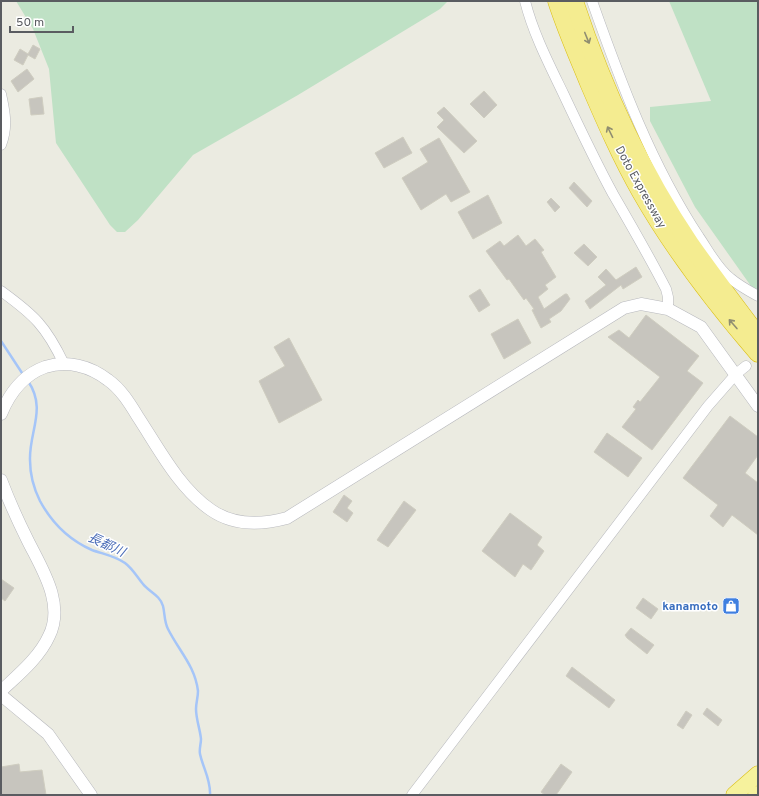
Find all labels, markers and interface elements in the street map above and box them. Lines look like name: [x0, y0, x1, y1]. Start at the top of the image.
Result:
scale bar: [10, 8, 73, 34]
text: 50 m: [16, 15, 44, 31]
one-way arrow: [584, 31, 592, 43]
one-way arrow: [606, 126, 613, 138]
street label: Doto Expressway: [611, 143, 669, 231]
one-way arrow: [728, 318, 737, 329]
water label: 長都川: [85, 530, 129, 562]
shop icon: kanamoto: [721, 596, 741, 616]
place label: kanamoto: [662, 599, 718, 615]

